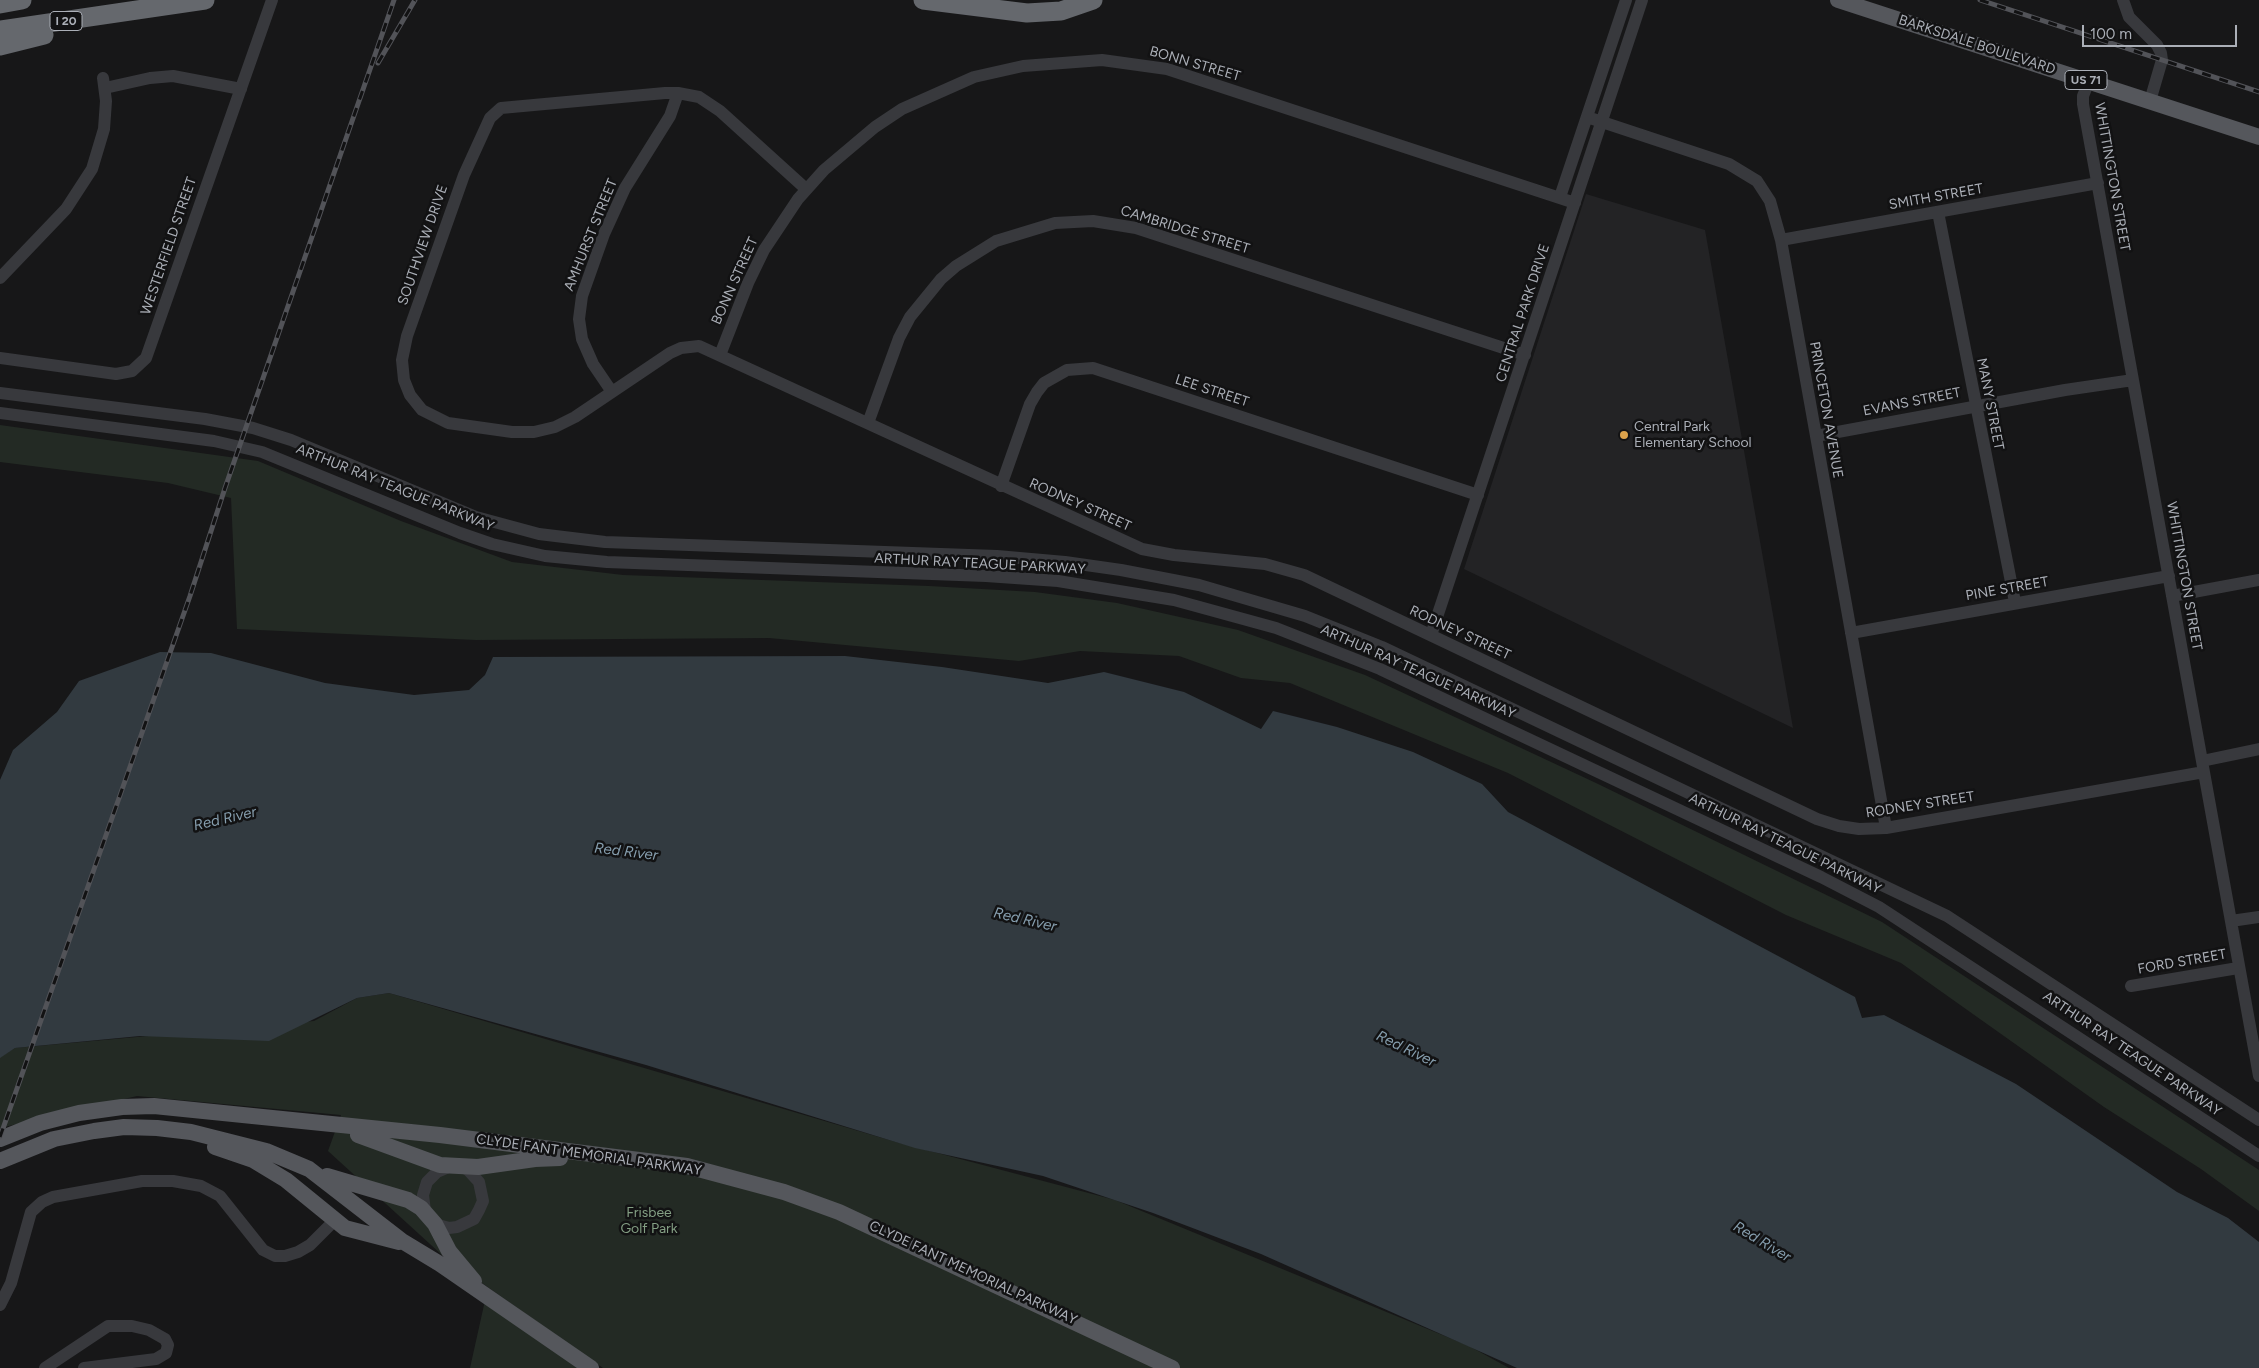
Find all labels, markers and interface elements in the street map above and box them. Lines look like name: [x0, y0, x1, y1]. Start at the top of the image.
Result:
road number: I 20: [50, 12, 82, 30]
street label: BARKSDALE BOULEVARD: [1896, 12, 2058, 78]
scale bar: [2084, 15, 2239, 47]
text: 100 m: [2090, 25, 2132, 43]
street label: BONN STREET: [1148, 43, 1242, 85]
road number: US 71: [2065, 70, 2107, 90]
street label: WHITTINGTON STREET: [2091, 101, 2133, 253]
street label: WESTERFIELD STREET: [138, 175, 200, 317]
street label: AMHURST STREET: [561, 176, 621, 294]
street label: SMITH STREET: [1888, 180, 1984, 214]
street label: SOUTHVIEW DRIVE: [394, 183, 452, 307]
street label: CAMBRIDGE STREET: [1119, 202, 1251, 258]
street label: BONN STREET: [708, 235, 762, 327]
street label: CENTRAL PARK DRIVE: [1493, 242, 1553, 384]
street label: PRINCETON AVENUE: [1806, 340, 1846, 480]
street label: MANY STREET: [1973, 357, 2007, 451]
street label: LEE STREET: [1173, 371, 1251, 411]
street label: EVANS STREET: [1862, 384, 1962, 420]
place label: Central Park Elementary School: [1634, 419, 1752, 452]
marker: Central Park Elementary School: [1618, 429, 1630, 441]
street label: ARTHUR RAY TEAGUE PARKWAY: [294, 441, 496, 535]
street label: RODNEY STREET: [1026, 475, 1134, 535]
street label: WHITTINGTON STREET: [2163, 500, 2205, 652]
street label: ARTHUR RAY TEAGUE PARKWAY: [874, 550, 1086, 578]
street label: PINE STREET: [1964, 573, 2050, 605]
street label: RODNEY STREET: [1407, 602, 1513, 664]
street label: ARTHUR RAY TEAGUE PARKWAY: [1318, 621, 1518, 723]
street label: RODNEY STREET: [1865, 788, 1975, 822]
street label: ARTHUR RAY TEAGUE PARKWAY: [1686, 790, 1884, 898]
water label: Red River: [192, 803, 258, 835]
water label: Red River: [593, 839, 659, 865]
water label: Red River: [992, 904, 1058, 936]
street label: FORD STREET: [2136, 946, 2228, 978]
street label: ARTHUR RAY TEAGUE PARKWAY: [2040, 988, 2224, 1120]
water label: Red River: [1373, 1027, 1439, 1071]
street label: CLYDE FANT MEMORIAL PARKWAY: [475, 1131, 703, 1179]
park label: Frisbee Golf Park: [620, 1205, 678, 1238]
street label: CLYDE FANT MEMORIAL PARKWAY: [866, 1217, 1080, 1329]
water label: Red River: [1730, 1218, 1794, 1266]

